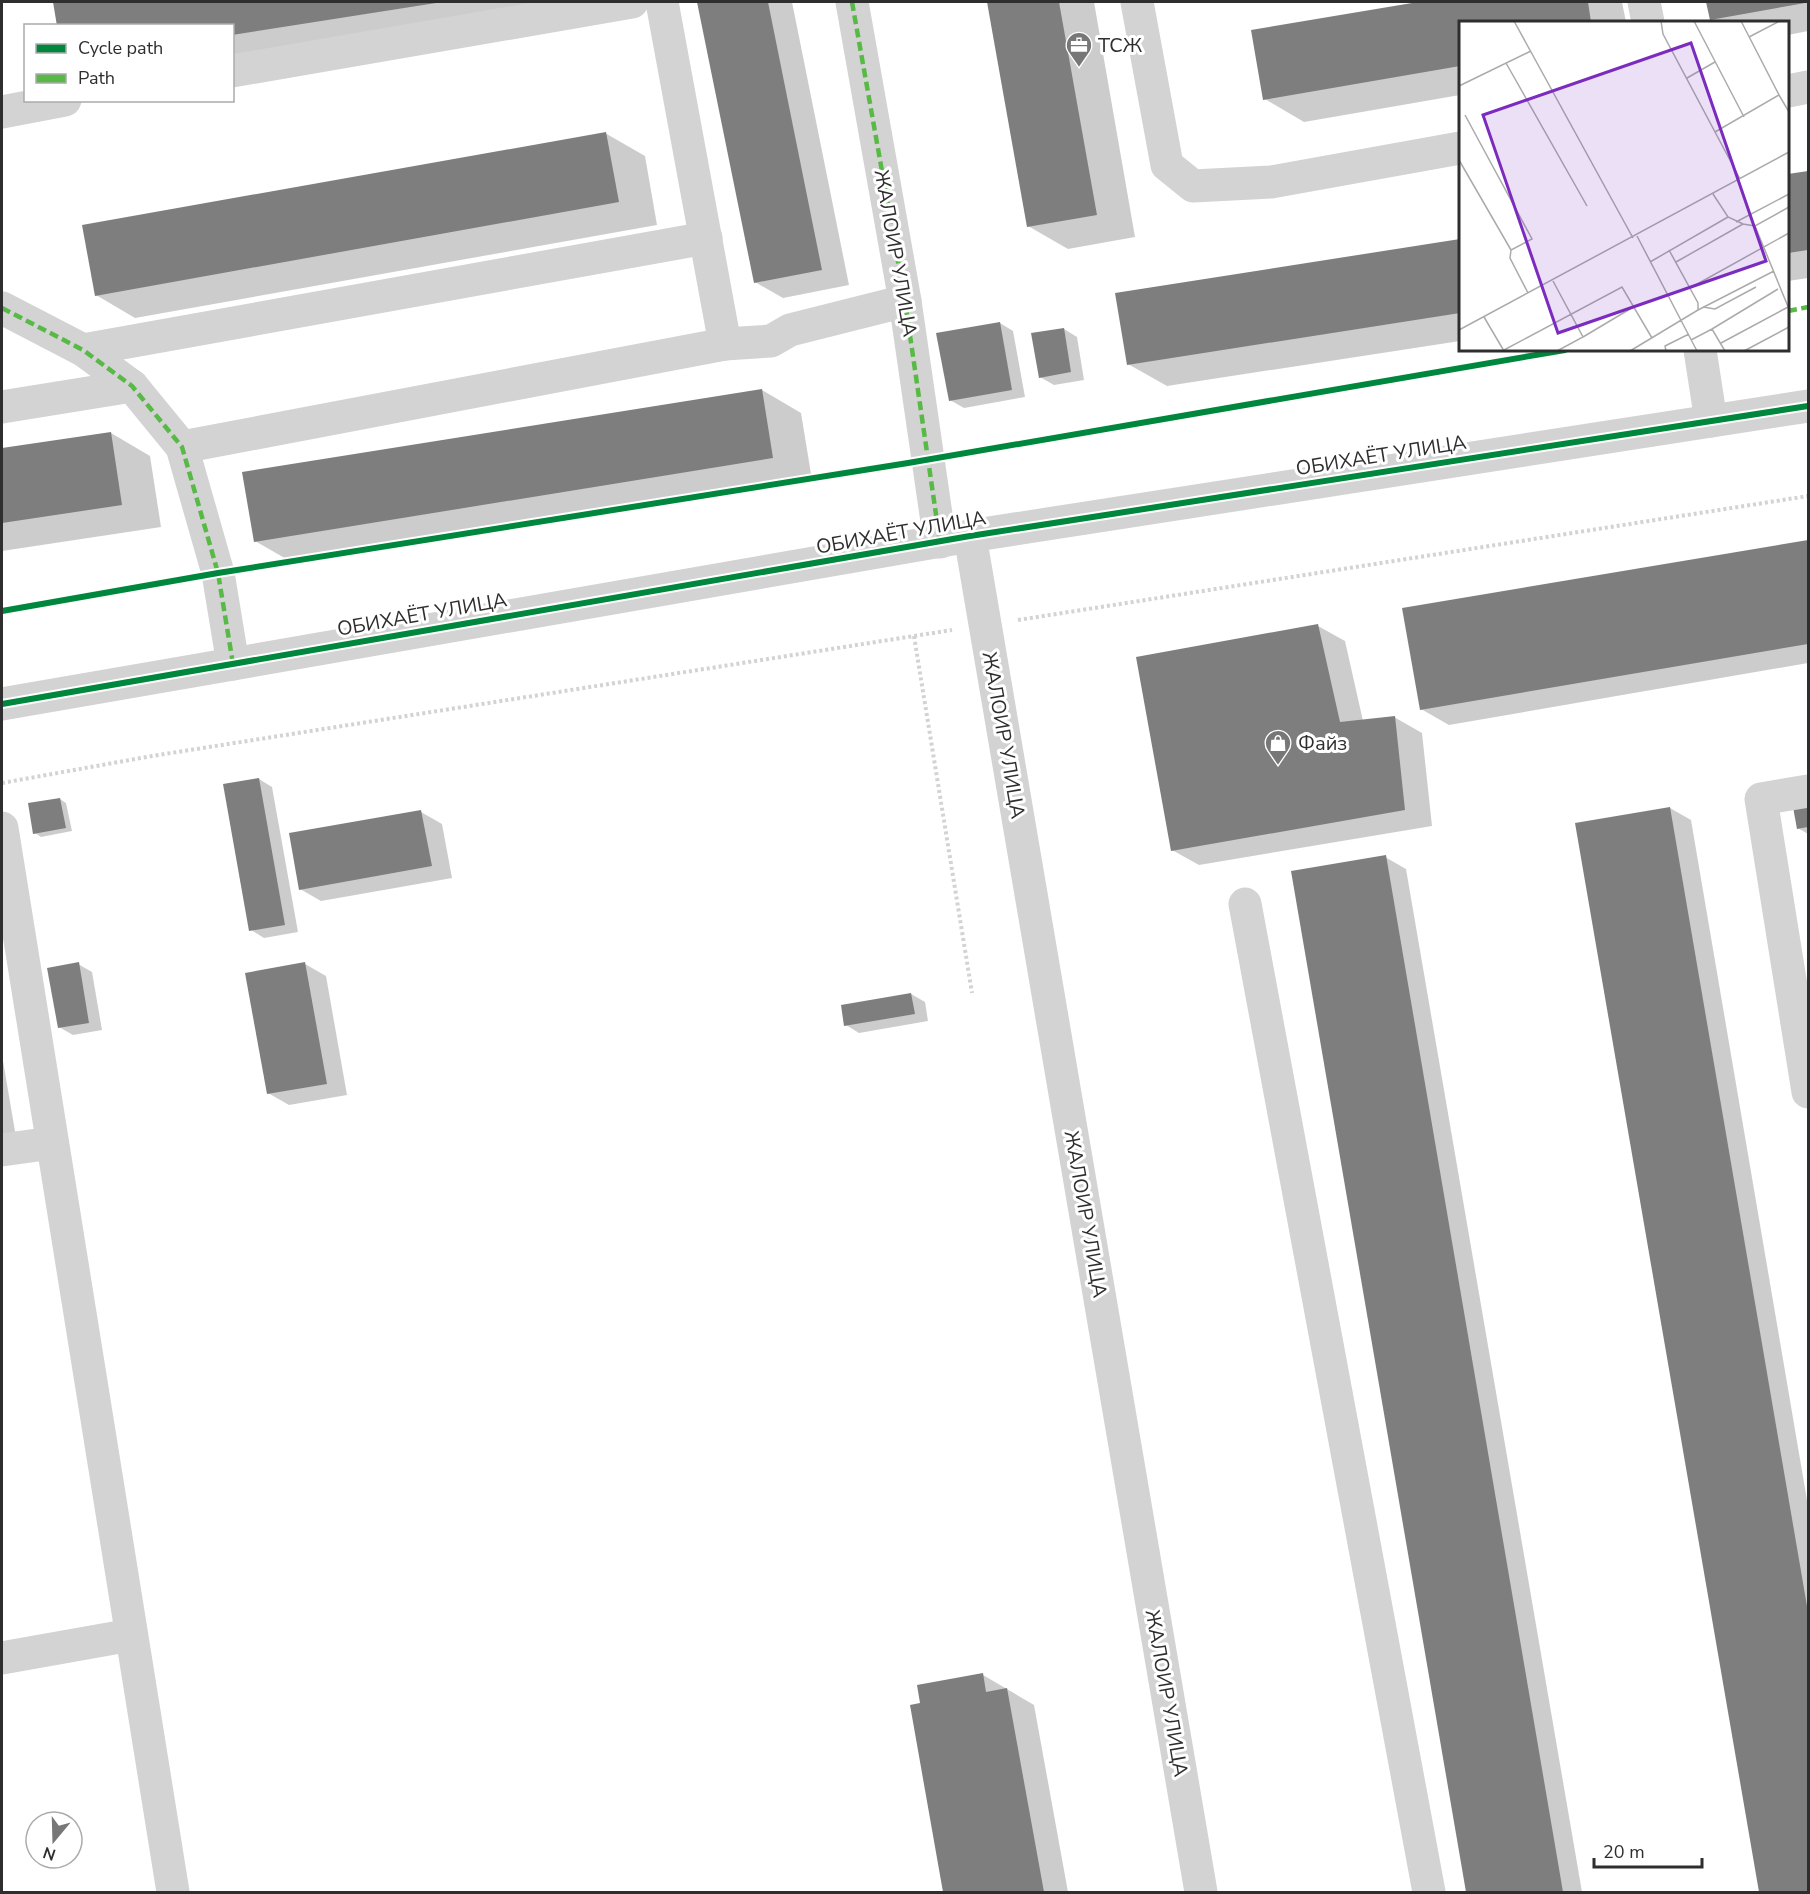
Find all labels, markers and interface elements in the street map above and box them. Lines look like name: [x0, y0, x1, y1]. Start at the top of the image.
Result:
inset map: [1459, 21, 1789, 351]
legend: [24, 24, 234, 102]
office icon: ТСЖ: [1064, 30, 1094, 68]
place label: ТСЖ: [1098, 32, 1143, 59]
text: Cycle path: [78, 36, 163, 60]
text: Path: [78, 66, 115, 90]
street label: ЖАЛОИР УЛИЦА: [868, 167, 924, 339]
street label: ОБИХАЁТ УЛИЦА: [1294, 429, 1469, 482]
street label: ОБИХАЁТ УЛИЦА: [814, 504, 989, 561]
street label: ОБИХАЁТ УЛИЦА: [335, 586, 510, 643]
street label: ЖАЛОИР УЛИЦА: [976, 649, 1032, 821]
shop icon: Файз: [1263, 728, 1293, 766]
place label: Файз: [1298, 730, 1347, 757]
street label: ЖАЛОИР УЛИЦА: [1058, 1128, 1114, 1300]
street label: ЖАЛОИР УЛИЦА: [1139, 1607, 1195, 1779]
north arrow: [24, 1810, 84, 1870]
scale bar: [1594, 1831, 1702, 1869]
text: 20 m: [1603, 1840, 1645, 1864]
text: N: [40, 1841, 59, 1866]

